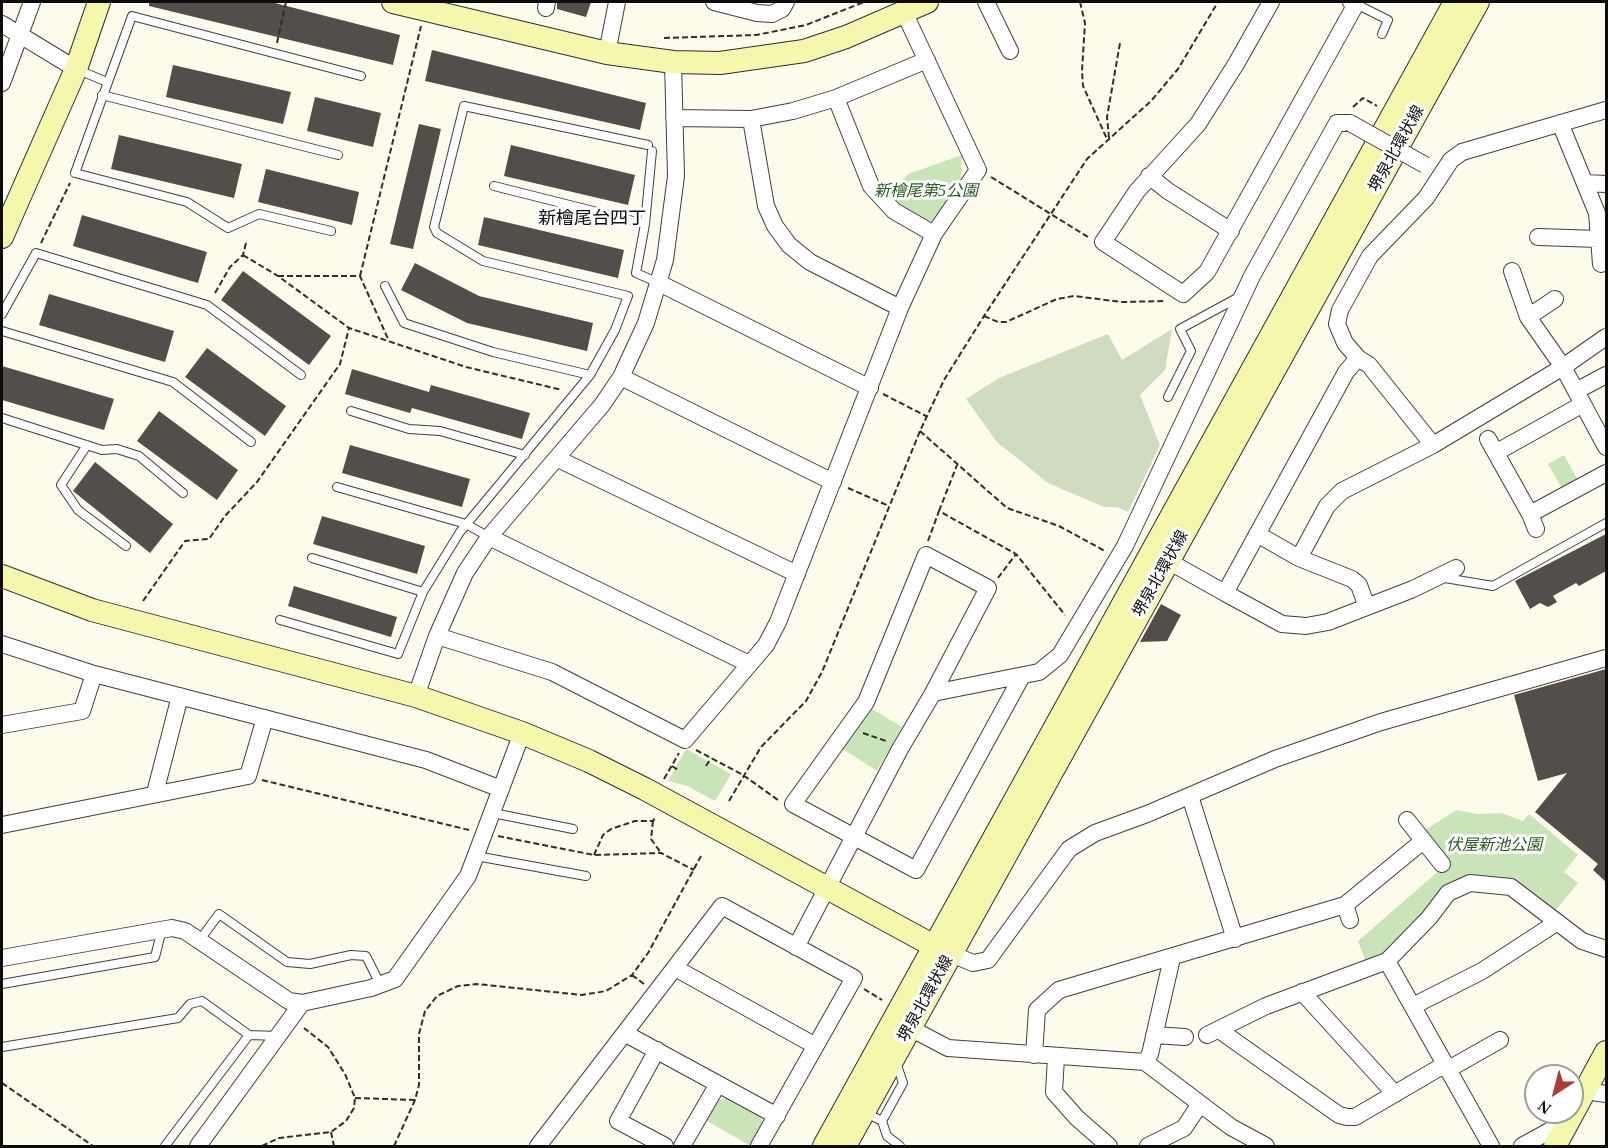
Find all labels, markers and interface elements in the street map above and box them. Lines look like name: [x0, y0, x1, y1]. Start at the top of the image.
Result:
street label: 堺泉北環状線: [1365, 102, 1429, 196]
park label: 新檜尾第5公園: [874, 182, 978, 202]
district label: 新檜尾台四丁: [538, 208, 646, 230]
street label: 堺泉北環状線: [1129, 527, 1193, 621]
park label: 伏屋新池公園: [1446, 836, 1542, 856]
street label: 堺泉北環状線: [894, 952, 958, 1046]
north arrow: [1524, 1064, 1584, 1124]
text: N: [1535, 1097, 1554, 1118]

